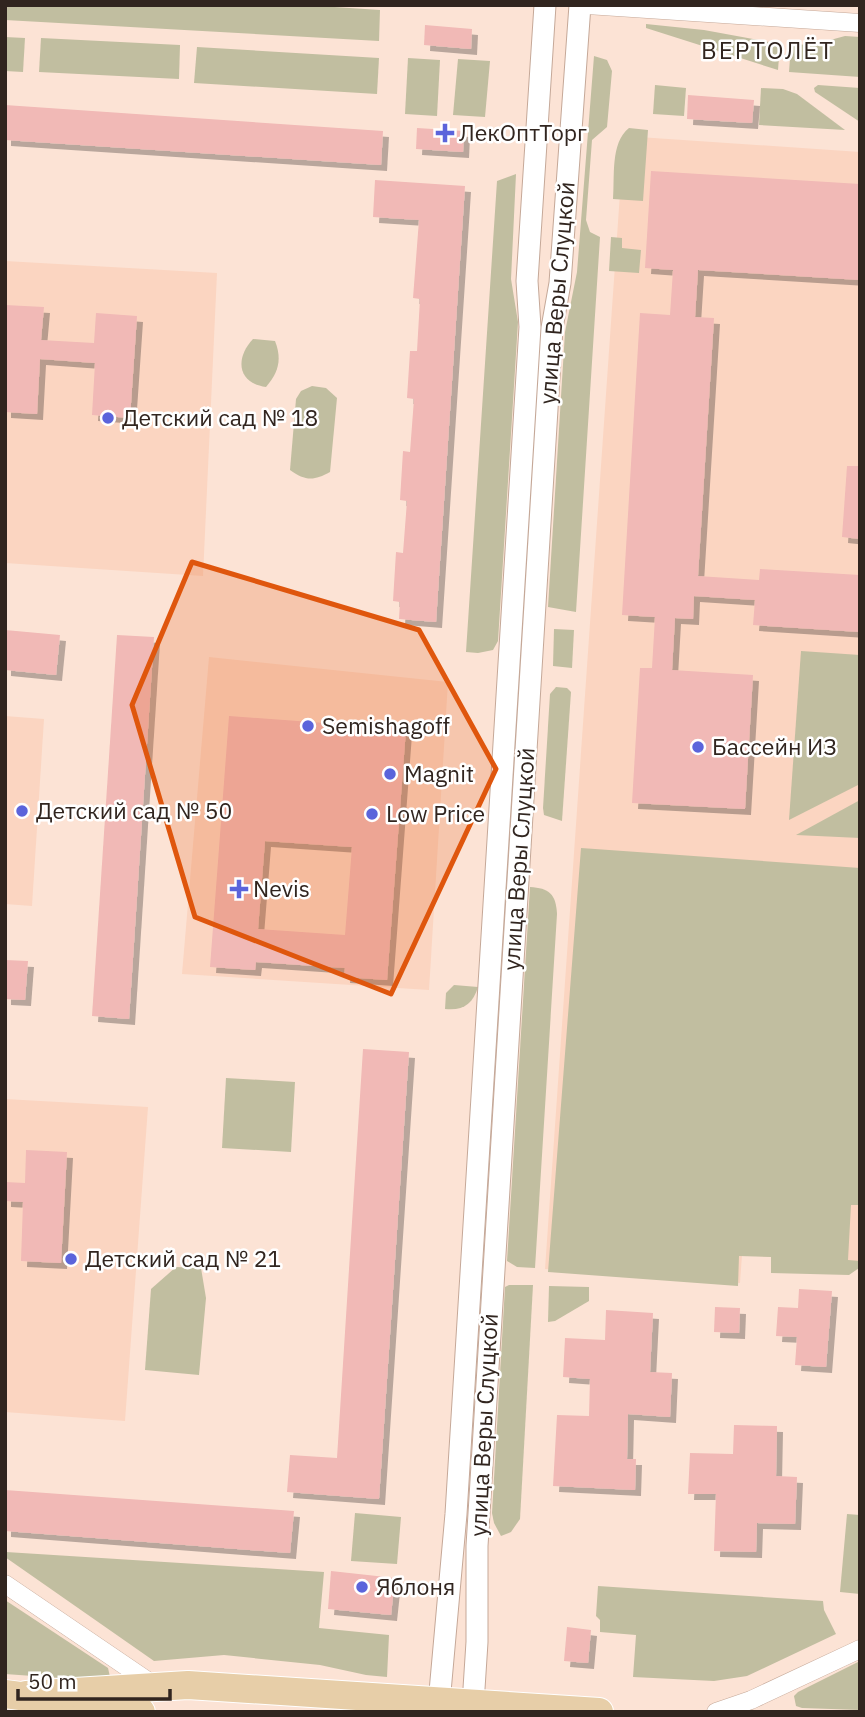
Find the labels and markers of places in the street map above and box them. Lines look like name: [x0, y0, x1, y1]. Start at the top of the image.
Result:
place label: ЛекОптТорг: [459, 117, 587, 147]
marker: ЛекОптТорг: [437, 125, 453, 141]
place label: Детский сад № 18: [122, 402, 318, 432]
marker: Детский сад № 18: [100, 410, 116, 426]
place label: Semishagoff: [322, 710, 450, 740]
marker: Semishagoff: [300, 718, 316, 734]
place label: Бассейн ИЗ: [712, 731, 837, 761]
marker: Бассейн ИЗ: [690, 739, 706, 755]
place label: Magnit: [404, 758, 474, 788]
marker: Magnit: [382, 766, 398, 782]
place label: Детский сад № 50: [36, 795, 232, 825]
place label: Low Price: [386, 798, 485, 828]
marker: Детский сад № 50: [14, 803, 30, 819]
marker: Low Price: [364, 806, 380, 822]
place label: Nevis: [253, 873, 310, 903]
marker: Nevis: [231, 881, 247, 897]
place label: Детский сад № 21: [85, 1243, 281, 1273]
marker: Детский сад № 21: [63, 1251, 79, 1267]
place label: Яблоня: [376, 1571, 455, 1601]
marker: Яблоня: [354, 1579, 370, 1595]

